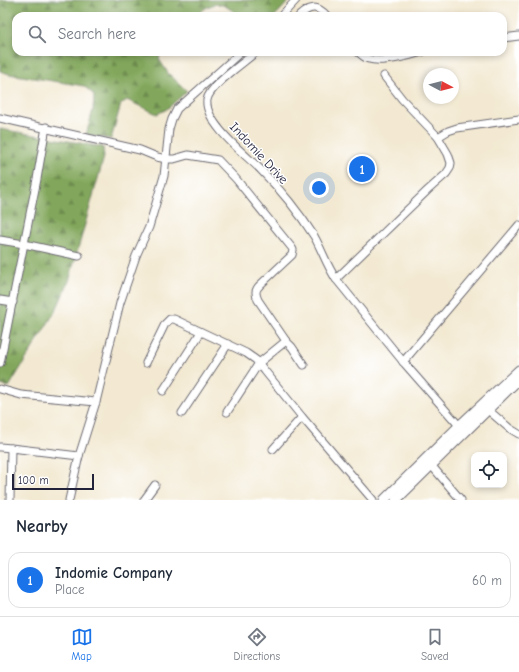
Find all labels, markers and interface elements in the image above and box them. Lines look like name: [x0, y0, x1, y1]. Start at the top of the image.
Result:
search box: [12, 12, 507, 56]
icon: search: [26, 23, 48, 45]
text: Search here: [58, 25, 136, 43]
north arrow: [423, 68, 459, 104]
street label: Indomie Drive: [227, 119, 292, 187]
pin: 1: [349, 154, 375, 184]
your location: [309, 178, 329, 198]
map controls: [471, 452, 507, 488]
button: locate: [471, 452, 507, 488]
scale bar: [12, 472, 94, 491]
text: 100 m: [18, 474, 49, 487]
text: Nearby: [16, 517, 67, 536]
text: Indomie Company: [55, 564, 172, 582]
text: 1: [27, 573, 33, 588]
text: 60 m: [472, 573, 502, 588]
text: Place: [55, 582, 85, 597]
tab: Map: [71, 626, 93, 663]
tab: Directions: [234, 626, 280, 663]
tab: Saved: [421, 626, 448, 663]

